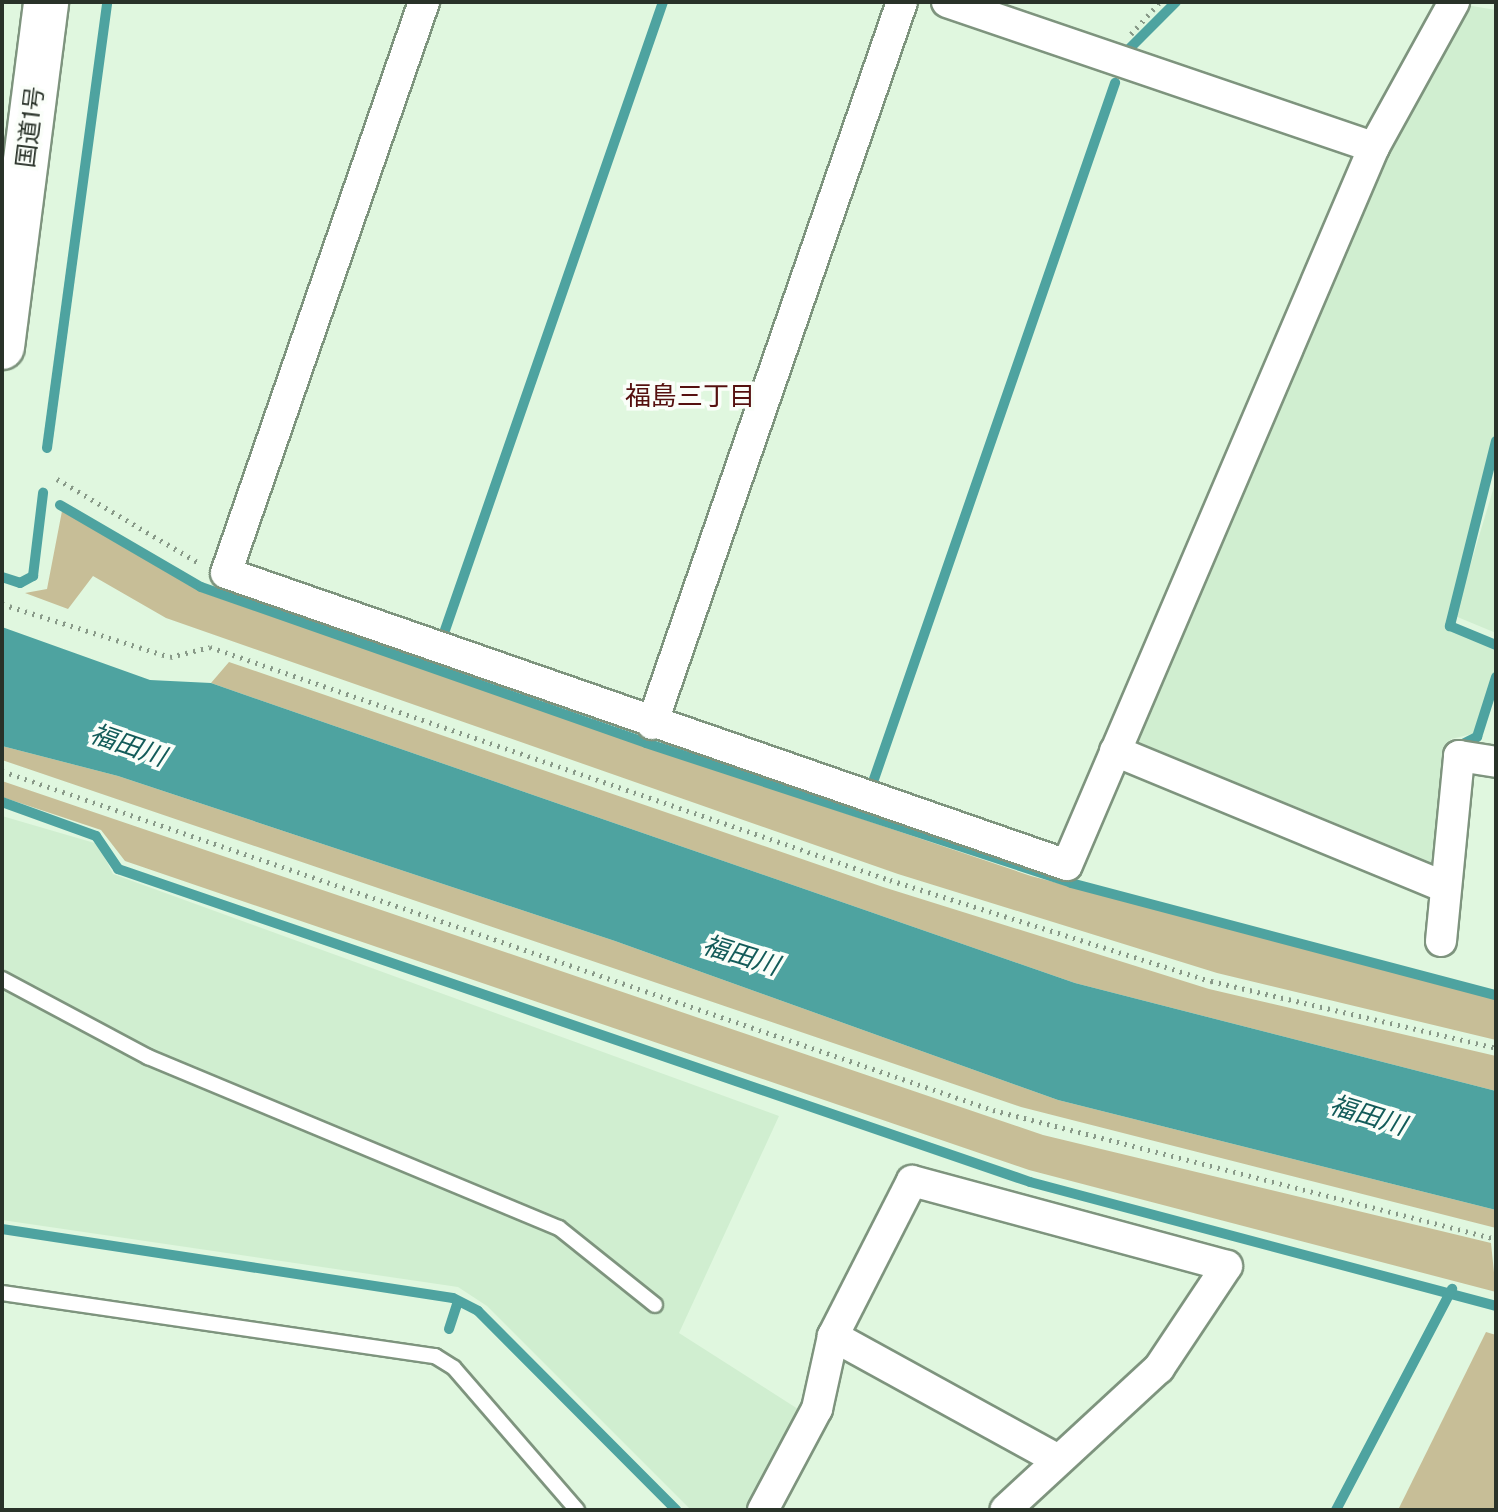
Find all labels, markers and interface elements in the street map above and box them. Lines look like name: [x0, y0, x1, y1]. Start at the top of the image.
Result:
street label: 国道1号: [11, 85, 49, 169]
district label: 福島三丁目: [625, 380, 755, 412]
water label: 福田川: [86, 718, 170, 772]
water label: 福田川: [699, 929, 783, 981]
water label: 福田川: [1326, 1089, 1410, 1141]

